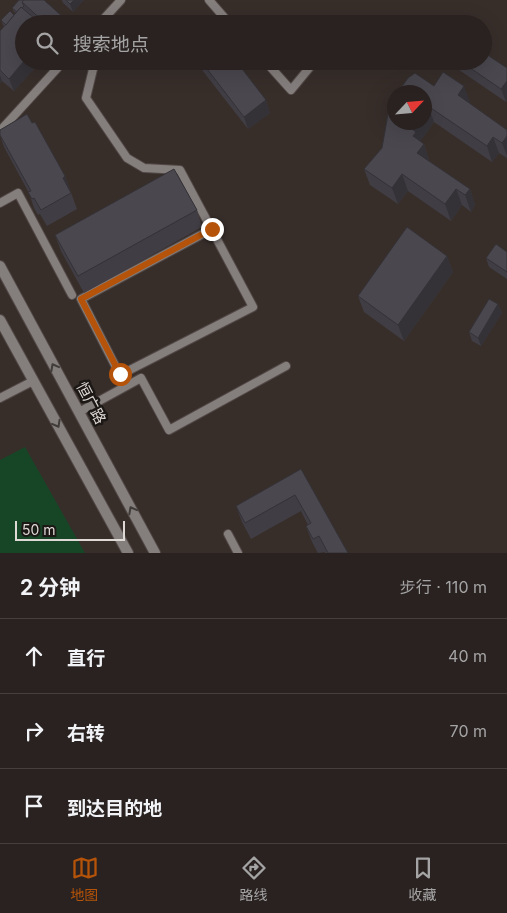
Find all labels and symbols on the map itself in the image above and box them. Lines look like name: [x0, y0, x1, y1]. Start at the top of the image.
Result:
north arrow: [387, 85, 432, 130]
route end: [201, 218, 224, 241]
one-way arrow: [51, 363, 61, 372]
route start: [109, 363, 132, 386]
street label: 恒广路: [72, 378, 110, 427]
one-way arrow: [51, 419, 61, 428]
one-way arrow: [128, 506, 138, 515]
scale bar: [15, 518, 125, 541]

